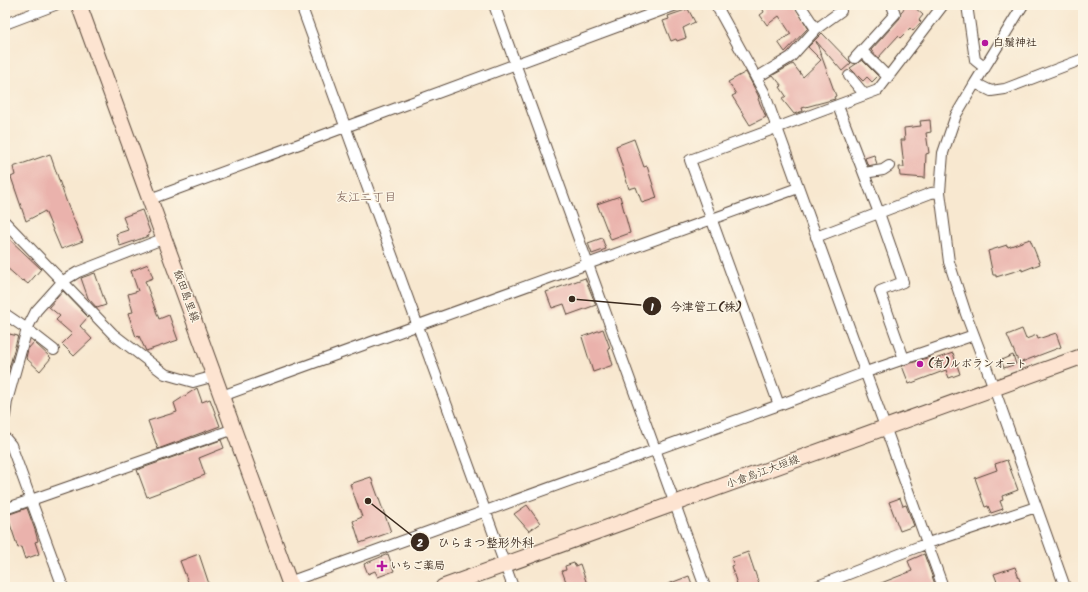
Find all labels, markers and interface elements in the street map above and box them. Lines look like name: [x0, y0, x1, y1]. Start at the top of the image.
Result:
place label: 白鬚神社: [993, 34, 1037, 52]
marker: 白鬚神社: [980, 38, 990, 48]
district label: 友江二丁目: [336, 188, 396, 207]
street label: 飯田島里線: [168, 267, 204, 325]
callout: 今津管工(株): [642, 294, 750, 318]
text: 1: [650, 298, 654, 317]
text: 今津管工(株): [670, 298, 742, 317]
place label: (有)ルボランオート: [928, 355, 1027, 373]
marker: (有)ルボランオート: [915, 359, 925, 369]
street label: 小倉烏江大垣線: [724, 450, 802, 494]
callout: ひらまつ整形外科: [410, 530, 542, 554]
text: 2: [417, 534, 424, 553]
text: ひらまつ整形外科: [438, 534, 534, 553]
place label: いちご薬局: [390, 557, 445, 575]
marker: いちご薬局: [377, 561, 387, 571]

